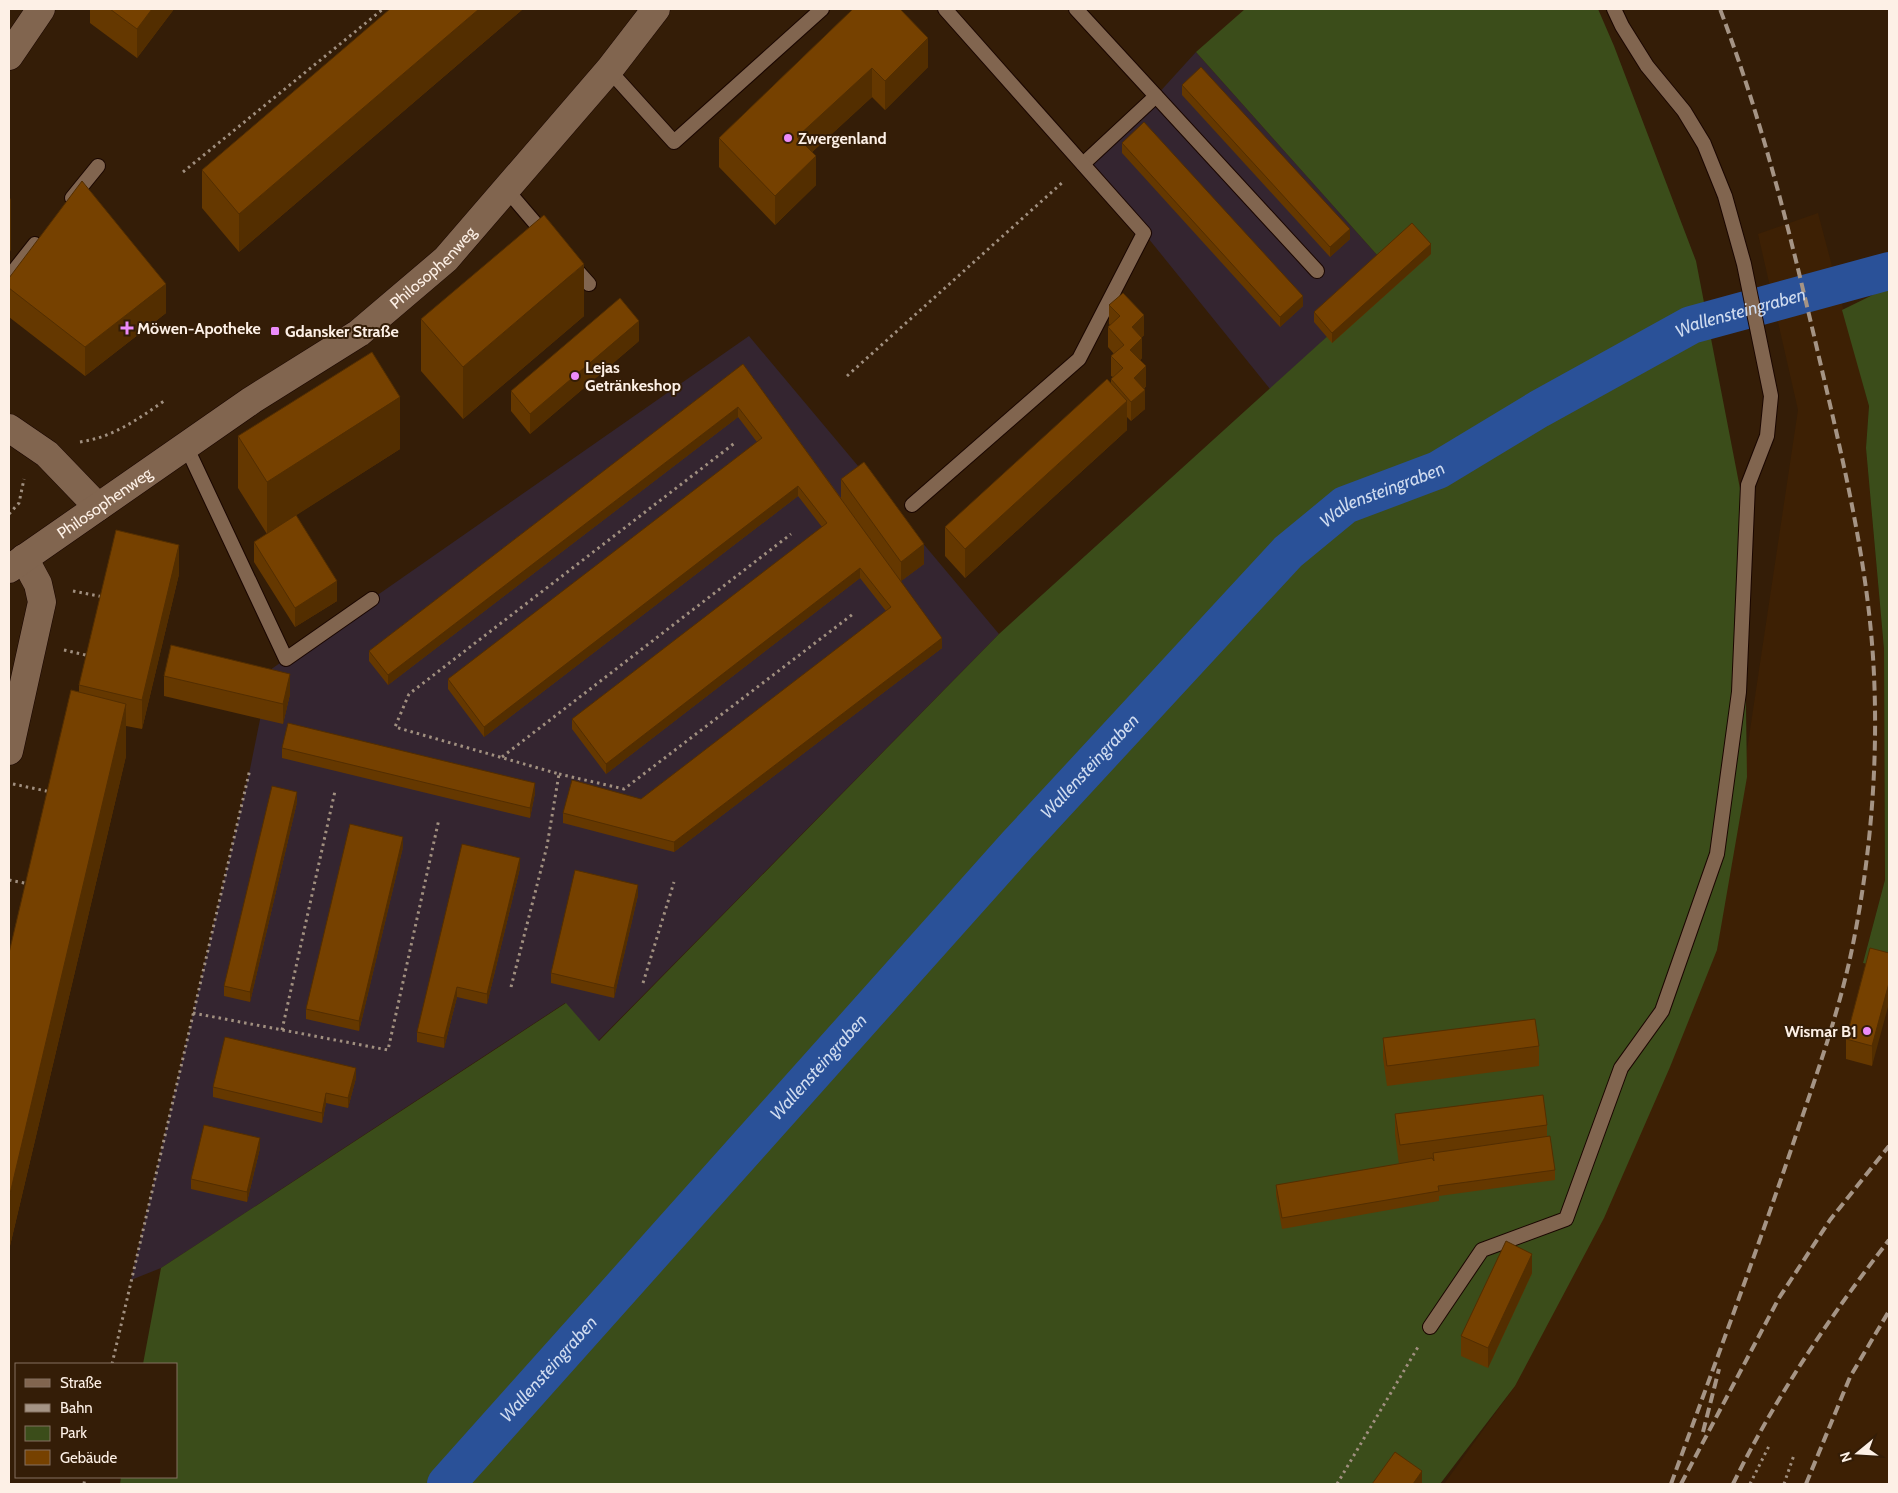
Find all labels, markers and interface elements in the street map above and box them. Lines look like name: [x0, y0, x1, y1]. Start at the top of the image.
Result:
place label: Zwergenland: [798, 129, 887, 148]
marker: Zwergenland: [782, 132, 794, 144]
street label: Philosophenweg: [386, 222, 480, 312]
water label: Wallensteingraben: [1671, 283, 1808, 343]
place label: Möwen-Apotheke: [137, 319, 261, 338]
marker: Möwen-Apotheke: [121, 322, 133, 334]
place label: Gdansker Straße: [285, 322, 399, 341]
marker: Gdansker Straße: [269, 325, 281, 337]
place label: Lejas Getränkeshop: [585, 358, 681, 395]
marker: Lejas Getränkeshop: [569, 370, 581, 382]
water label: Wallensteingraben: [1315, 457, 1449, 532]
street label: Philosophenweg: [53, 463, 156, 542]
water label: Wallensteingraben: [1036, 709, 1144, 823]
water label: Wallensteingraben: [765, 1009, 872, 1125]
place label: Wismar B1: [1784, 1022, 1857, 1041]
marker: Wismar B1: [1861, 1025, 1873, 1037]
water label: Wallensteingraben: [495, 1311, 602, 1427]
legend: [15, 1363, 178, 1478]
text: Straße: [60, 1374, 102, 1392]
text: Bahn: [60, 1399, 93, 1417]
text: Park: [60, 1424, 87, 1442]
north arrow: [1833, 1428, 1883, 1478]
text: Gebäude: [60, 1449, 117, 1467]
text: N: [1836, 1450, 1856, 1465]

